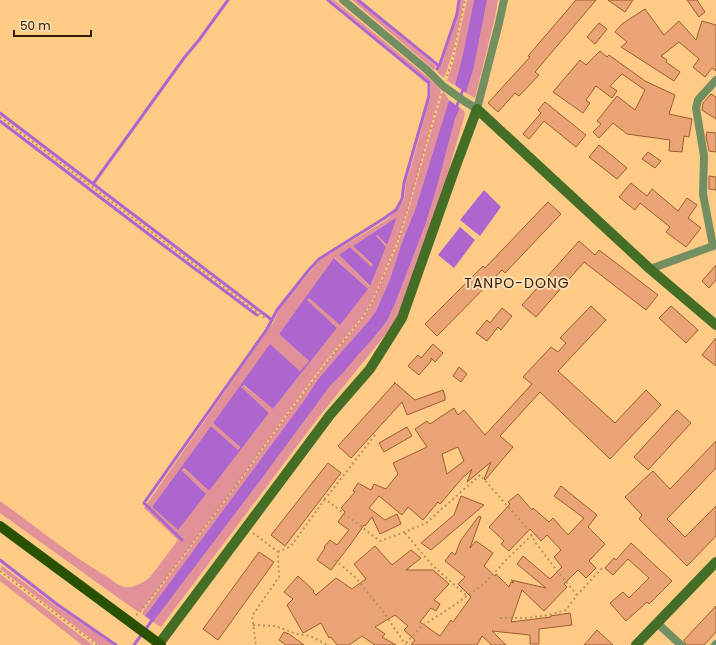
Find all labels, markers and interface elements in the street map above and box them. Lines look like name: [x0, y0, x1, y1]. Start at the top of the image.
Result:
scale bar: [14, 12, 91, 38]
text: 50 m: [20, 17, 51, 34]
district label: TANPO-DONG: [464, 273, 570, 293]

